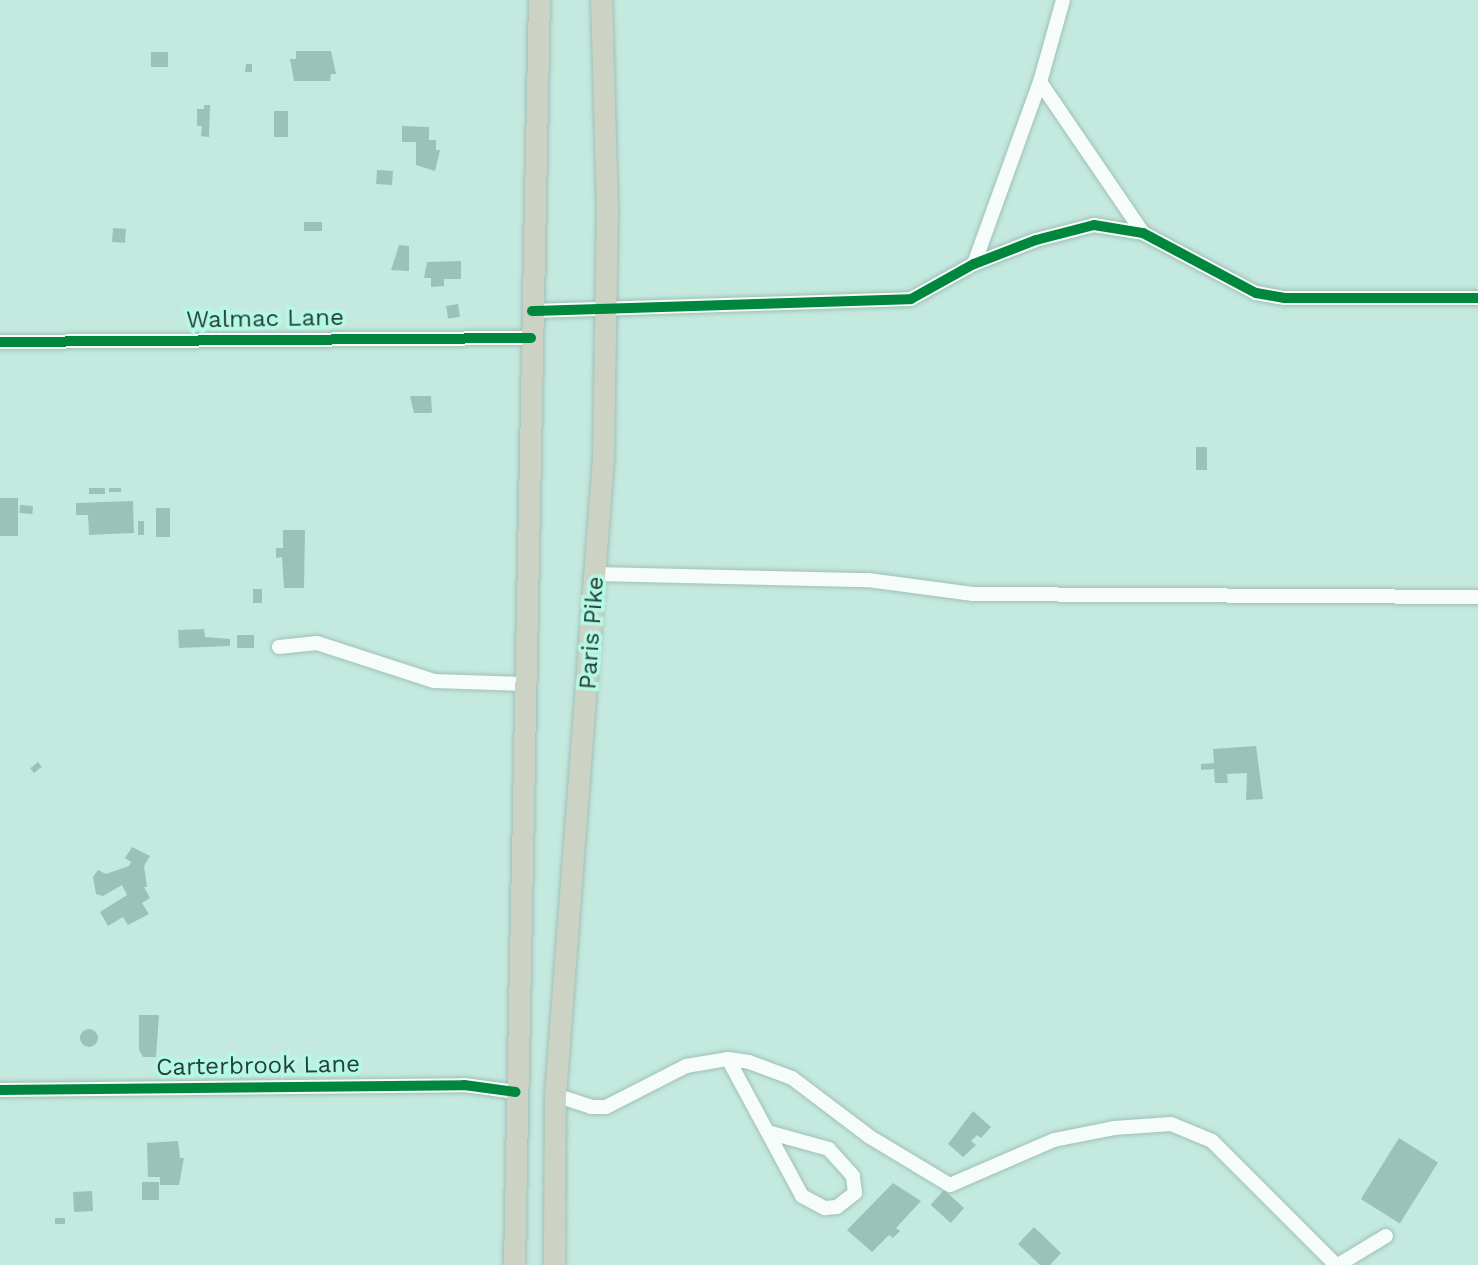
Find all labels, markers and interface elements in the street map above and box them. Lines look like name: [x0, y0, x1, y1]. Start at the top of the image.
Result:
street label: Walmac Lane: [186, 303, 344, 335]
street label: Paris Pike: [574, 575, 610, 691]
street label: Carterbrook Lane: [156, 1050, 360, 1082]

